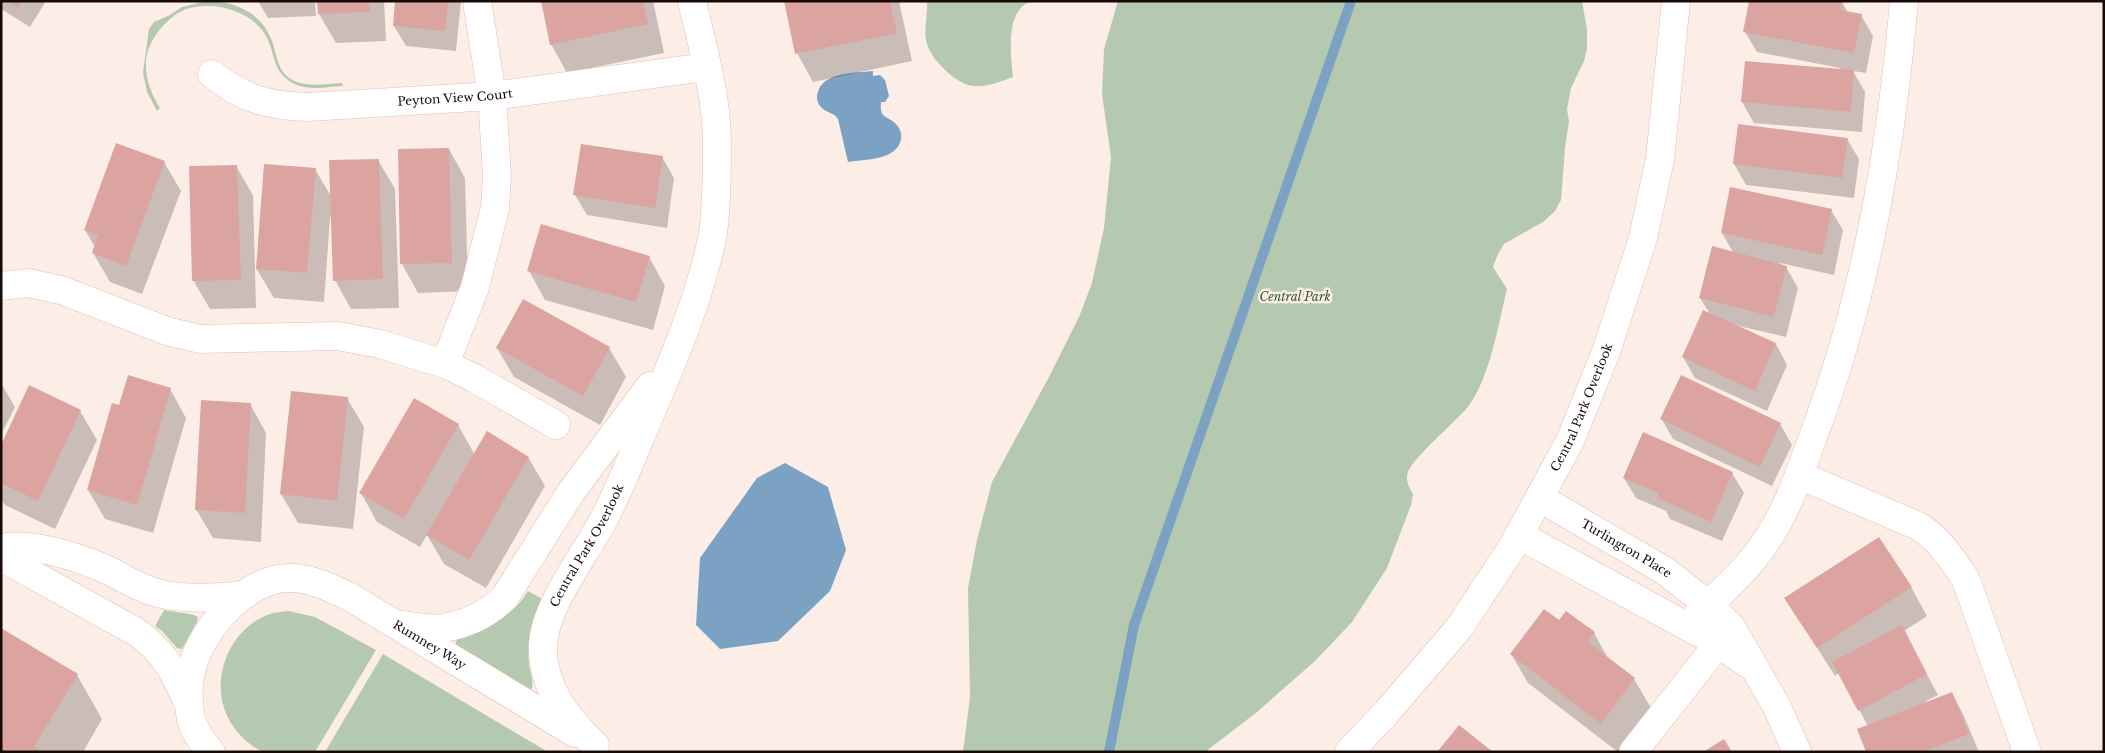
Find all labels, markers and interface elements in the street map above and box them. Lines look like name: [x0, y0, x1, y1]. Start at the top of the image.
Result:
street label: Peyton View Court: [397, 85, 514, 109]
park label: Central Park: [1259, 289, 1331, 304]
street label: Central Park Overlook: [1547, 341, 1616, 474]
street label: Central Park Overlook: [546, 481, 627, 609]
street label: Turlington Place: [1579, 516, 1675, 581]
street label: Rumney Way: [390, 617, 469, 673]

